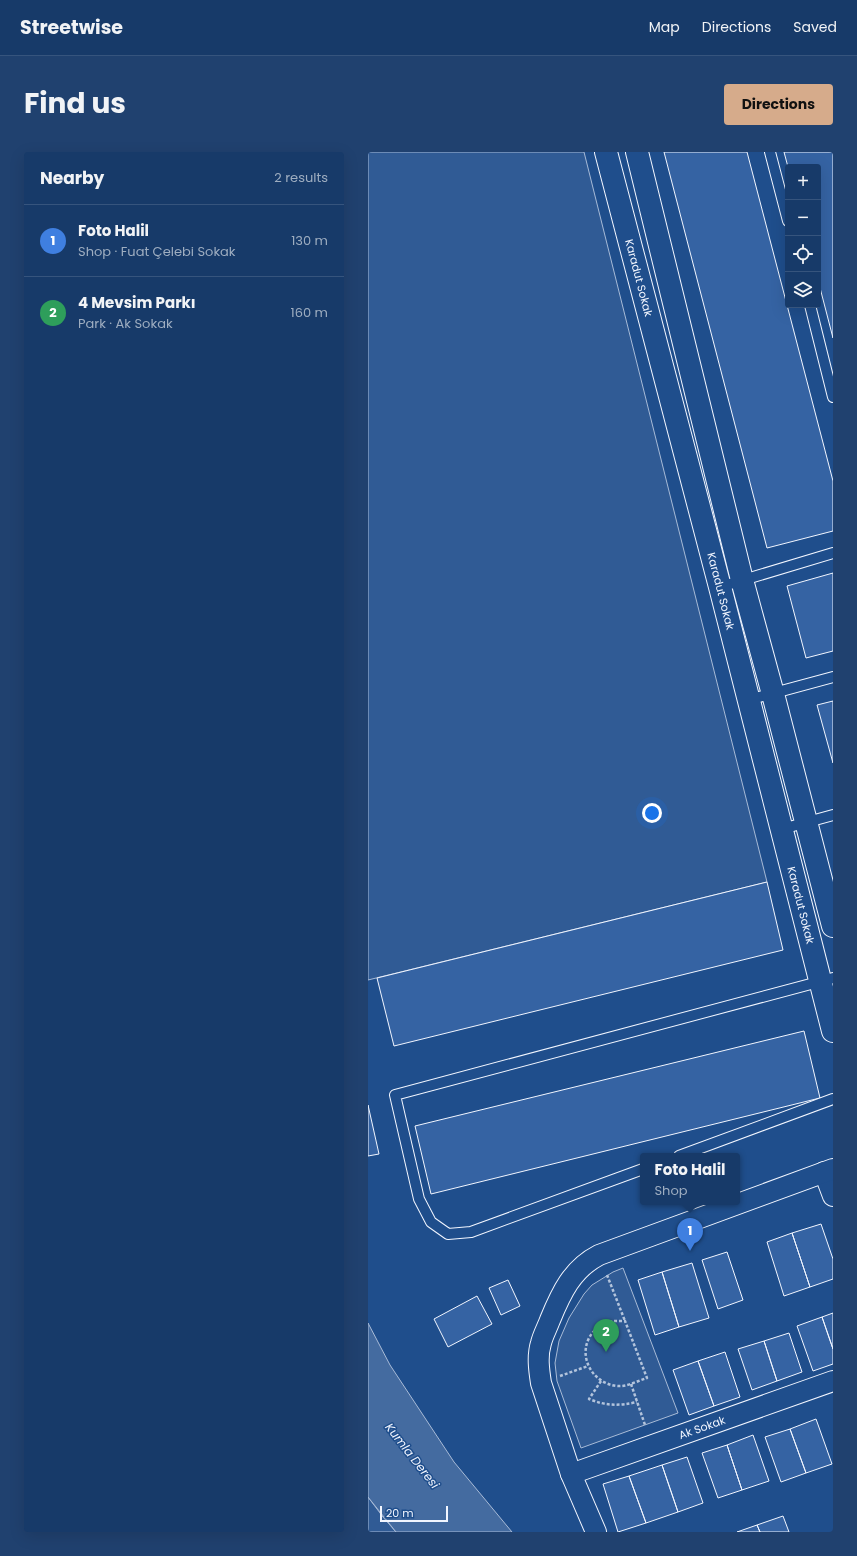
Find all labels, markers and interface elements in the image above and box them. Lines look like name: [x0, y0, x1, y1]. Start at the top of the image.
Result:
text: Streetwise: [20, 14, 123, 41]
text: Map: [649, 17, 680, 37]
text: Directions: [702, 17, 771, 37]
text: Saved: [793, 17, 837, 37]
text: Find us: [24, 84, 126, 123]
button: Directions: [724, 84, 833, 125]
map controls: [785, 164, 821, 308]
button: +: [785, 164, 821, 200]
text: Nearby: [40, 166, 104, 190]
text: 2 results: [274, 168, 328, 187]
button: −: [785, 200, 821, 236]
text: Foto Halil: [78, 220, 149, 241]
text: 1: [51, 231, 55, 250]
text: 130 m: [291, 231, 328, 250]
button: locate: [785, 236, 821, 272]
street label: Karadut Sokak: [621, 237, 657, 318]
text: Shop · Fuat Çelebi Sokak: [78, 242, 236, 261]
button: layers: [785, 272, 821, 308]
text: 4 Mevsim Parkı: [78, 292, 196, 313]
text: 2: [49, 303, 57, 322]
text: 160 m: [291, 303, 328, 322]
text: Park · Ak Sokak: [78, 314, 173, 333]
street label: Karadut Sokak: [703, 551, 739, 632]
your location: [642, 803, 662, 823]
street label: Karadut Sokak: [783, 865, 819, 946]
popup: [640, 1153, 740, 1205]
text: Foto Halil: [654, 1159, 726, 1180]
text: Shop: [654, 1181, 688, 1200]
pin: 1: [677, 1218, 703, 1251]
pin: 2: [593, 1319, 619, 1352]
street label: Ak Sokak: [677, 1412, 728, 1443]
water label: Kumla Deresi: [381, 1419, 444, 1493]
scale bar: [380, 1504, 448, 1523]
text: 20 m: [386, 1505, 414, 1521]

